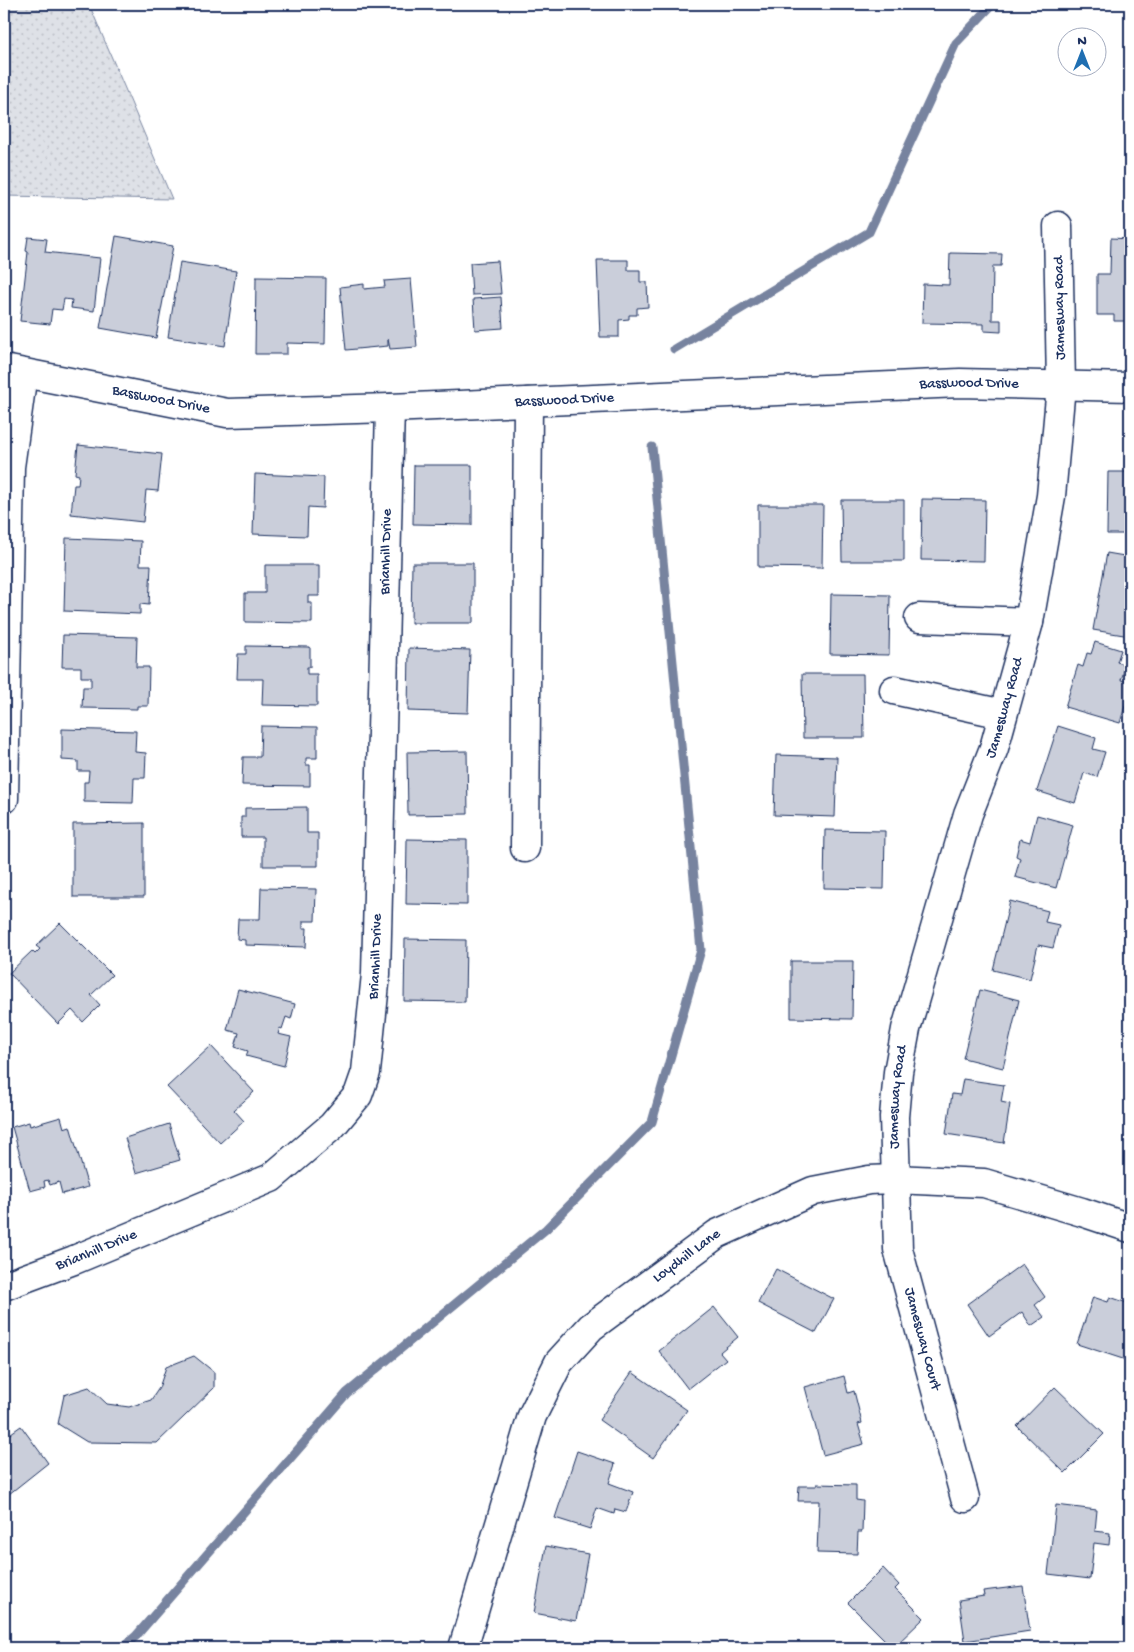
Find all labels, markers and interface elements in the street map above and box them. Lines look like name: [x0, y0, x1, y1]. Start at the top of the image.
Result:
north arrow: [1056, 28, 1106, 78]
text: N: [1077, 33, 1087, 50]
street label: Jamesway Road: [1050, 255, 1070, 360]
street label: Basswood Drive: [918, 374, 1019, 394]
street label: Basswood Drive: [110, 381, 212, 418]
street label: Basswood Drive: [513, 389, 615, 412]
street label: Brianhill Drive: [376, 508, 397, 596]
street label: Jamesway Road: [982, 654, 1028, 761]
street label: Brianhill Drive: [364, 913, 386, 1001]
street label: Jamesway Road: [885, 1043, 912, 1149]
street label: Loydhill Lane: [649, 1225, 724, 1287]
street label: Brianhill Drive: [52, 1226, 140, 1275]
street label: Jamesway Court: [900, 1286, 945, 1394]

